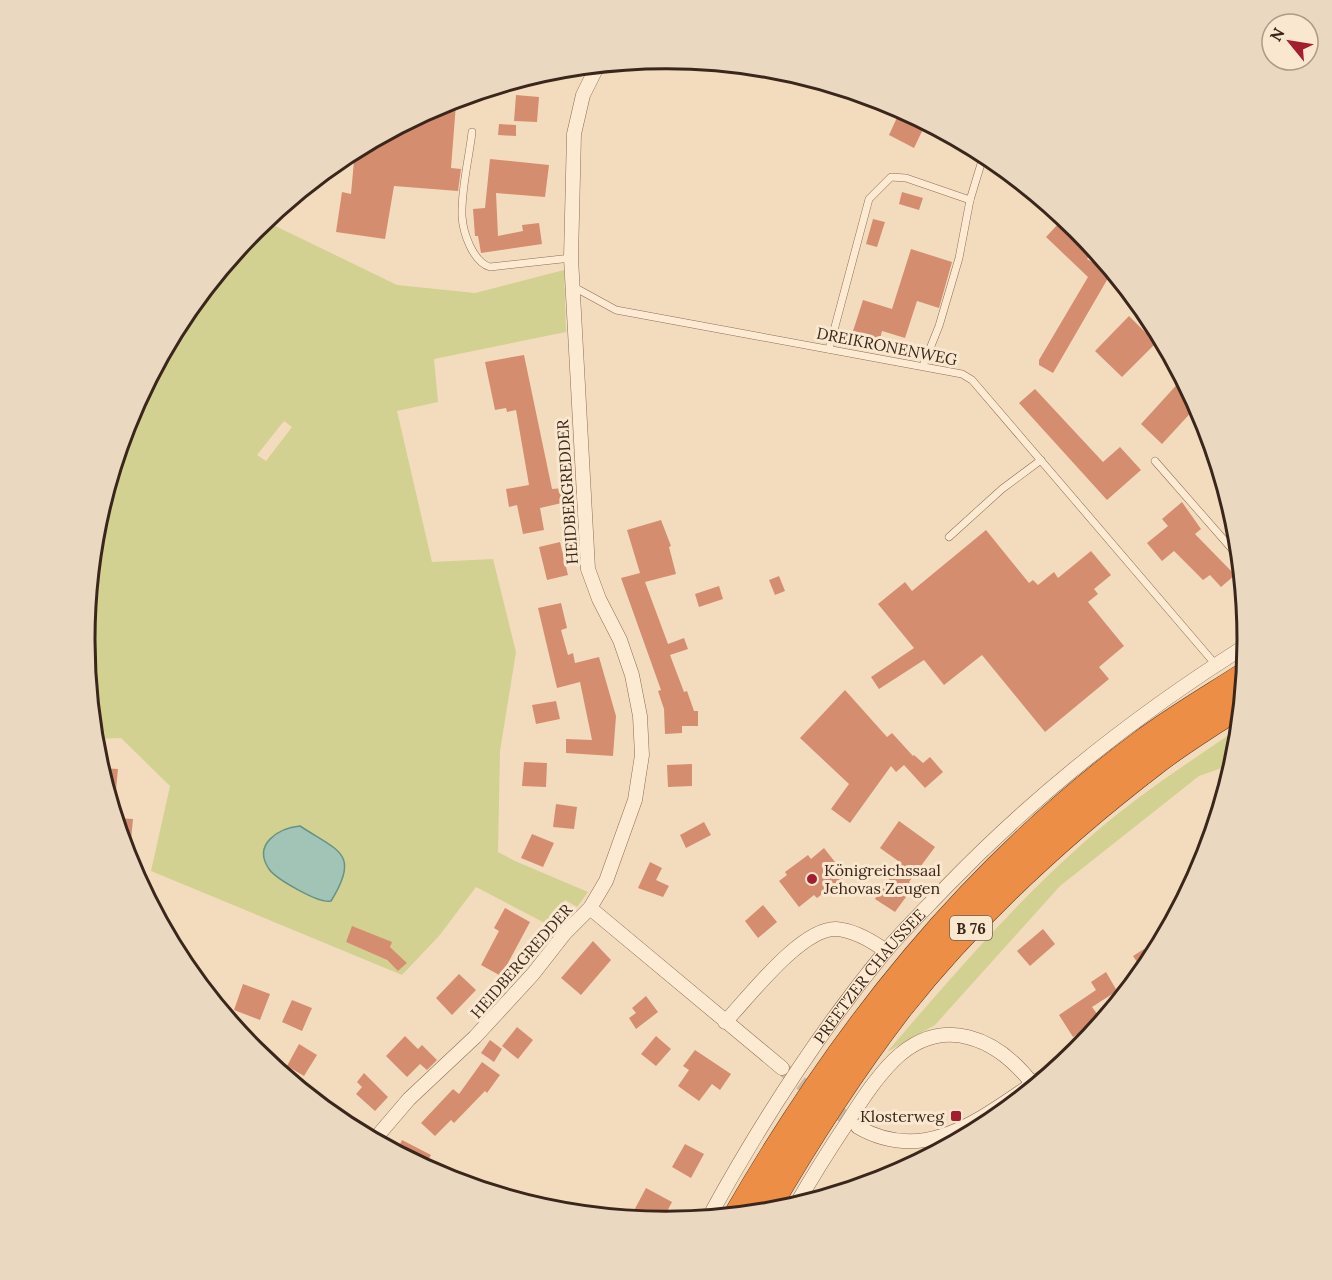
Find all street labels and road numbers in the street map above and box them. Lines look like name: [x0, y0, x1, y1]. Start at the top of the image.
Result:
street label: DREIKRONENWEG: [815, 323, 959, 369]
street label: HEIDBERGREDDER: [552, 418, 582, 565]
street label: HEIDBERGREDDER: [466, 899, 577, 1022]
street label: PREETZER CHAUSSEE: [809, 904, 929, 1047]
road number: B 76: [950, 916, 992, 940]

